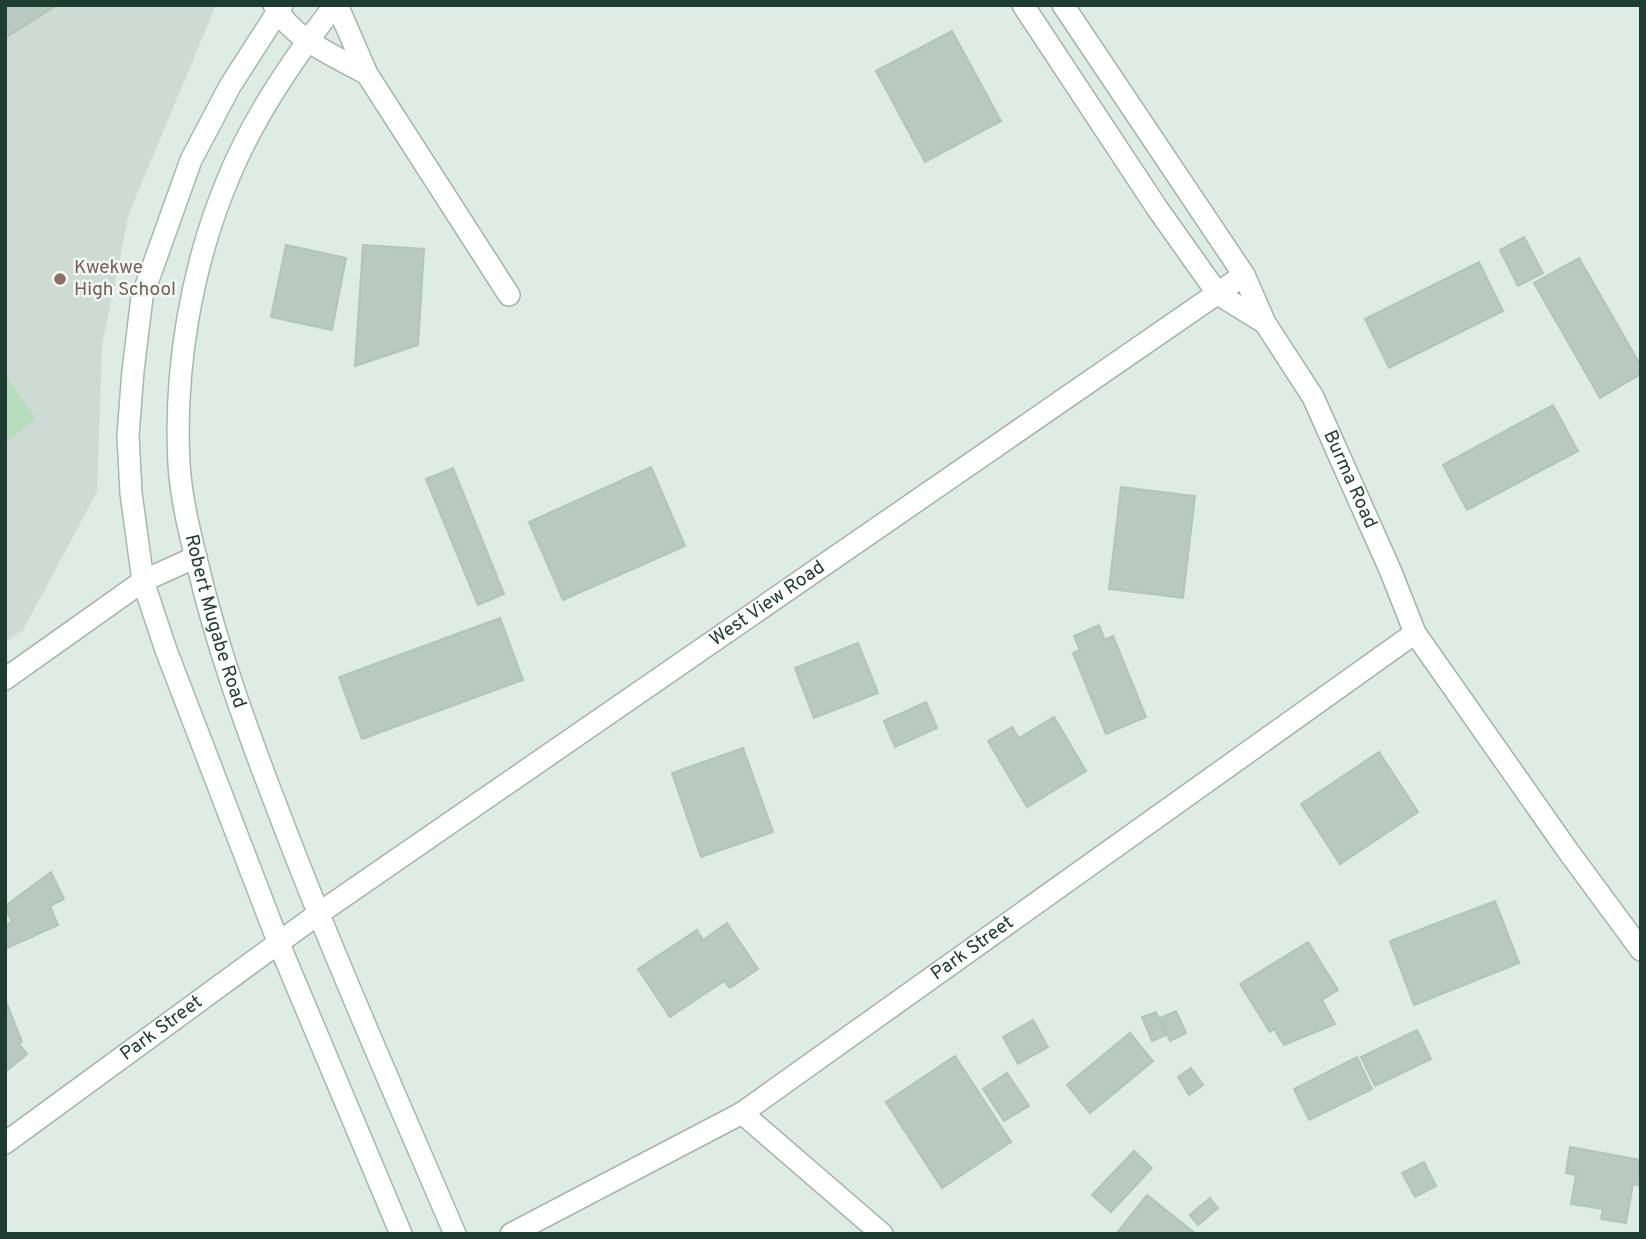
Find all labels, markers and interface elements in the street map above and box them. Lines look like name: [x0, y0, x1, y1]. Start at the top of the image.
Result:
place label: Kwekwe High School: [74, 256, 176, 302]
marker: Kwekwe High School: [52, 271, 68, 287]
street label: Burma Road: [1317, 427, 1382, 532]
street label: Robert Mugabe Road: [179, 532, 251, 711]
street label: West View Road: [705, 556, 830, 652]
street label: Park Street: [927, 911, 1019, 986]
street label: Park Street: [116, 990, 207, 1066]

